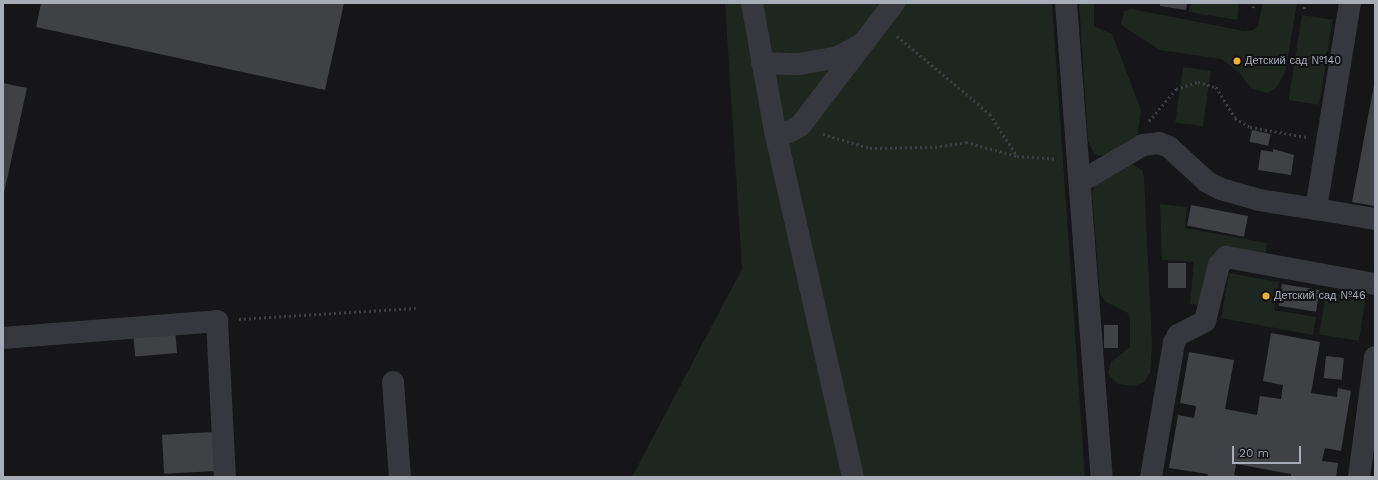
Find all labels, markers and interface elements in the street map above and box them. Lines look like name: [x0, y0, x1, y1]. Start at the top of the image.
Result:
place label: Детский сад №140: [1245, 54, 1341, 68]
marker: Детский сад №140: [1232, 56, 1242, 66]
place label: Детский сад №46: [1274, 289, 1366, 303]
marker: Детский сад №46: [1261, 291, 1271, 301]
scale bar: [1234, 438, 1303, 464]
text: 20 m: [1239, 446, 1269, 460]

